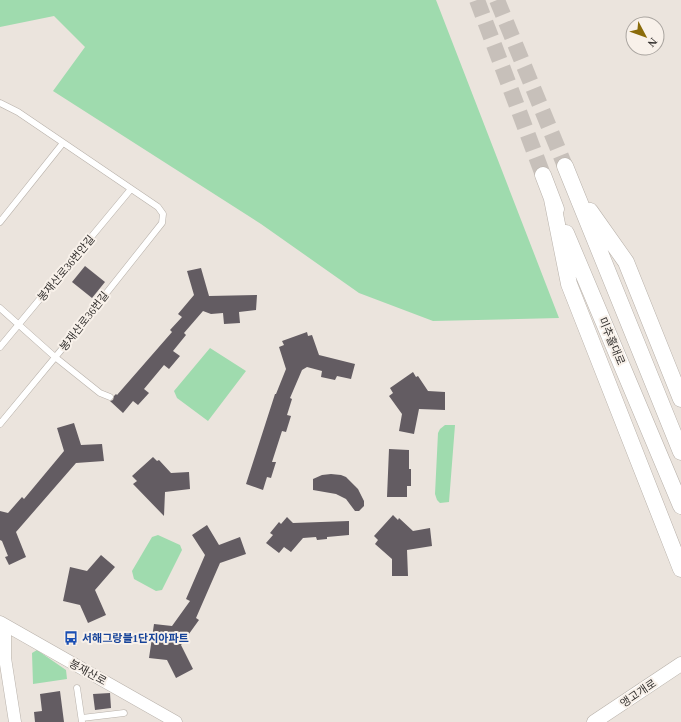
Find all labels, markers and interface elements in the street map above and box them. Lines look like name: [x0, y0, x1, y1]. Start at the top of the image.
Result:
north arrow: [625, 16, 665, 56]
text: N: [645, 36, 660, 50]
street label: 봉재산로36번안길: [35, 233, 97, 303]
street label: 봉재산로36번길: [57, 289, 111, 353]
street label: 미추홀대로: [597, 315, 627, 367]
bus stop icon: 서해그랑블1단지아파트: [63, 630, 79, 646]
place label: 서해그랑블1단지아파트: [82, 632, 189, 644]
street label: 봉재산로: [67, 657, 109, 687]
street label: 앵고개로: [618, 677, 658, 709]

